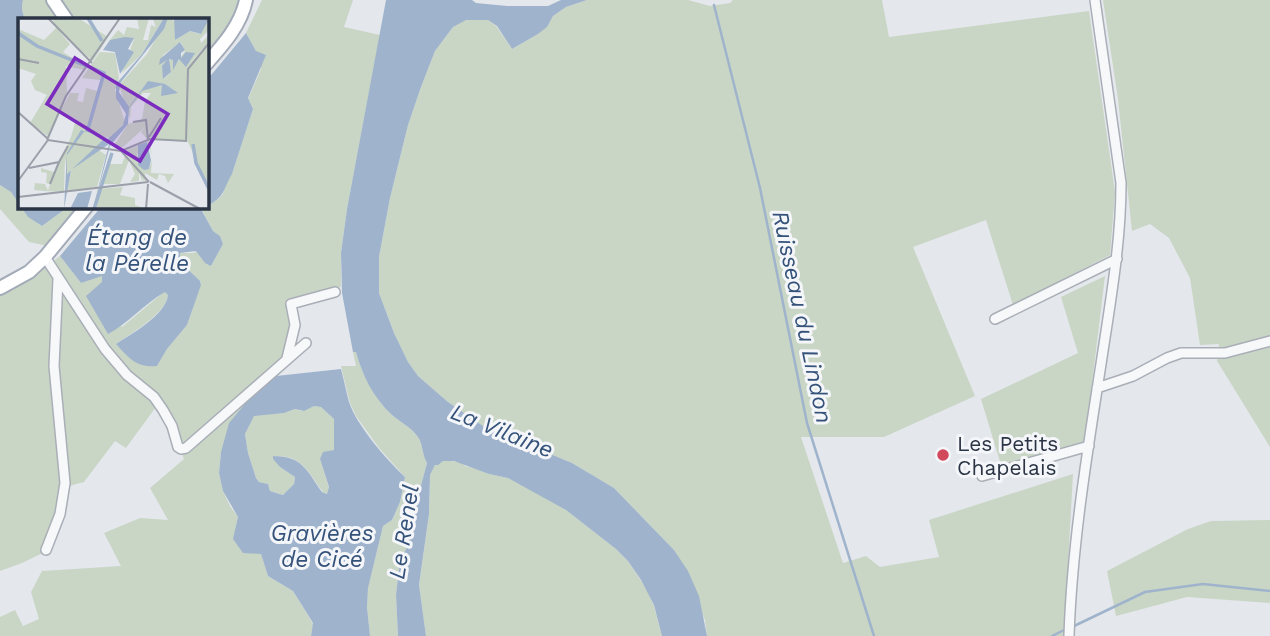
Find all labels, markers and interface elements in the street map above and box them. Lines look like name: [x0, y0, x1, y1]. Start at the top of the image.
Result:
inset map: [18, 18, 208, 208]
water label: Ruisseau du Lindon: [766, 208, 838, 426]
water label: Étang de la Pérelle: [85, 223, 189, 277]
water label: La Vilaine: [447, 398, 557, 464]
place label: Les Petits Chapelais: [957, 431, 1058, 480]
marker: Les Petits Chapelais: [935, 447, 951, 463]
water label: Le Renel: [383, 483, 425, 581]
water label: Gravières de Cicé: [271, 520, 374, 573]

